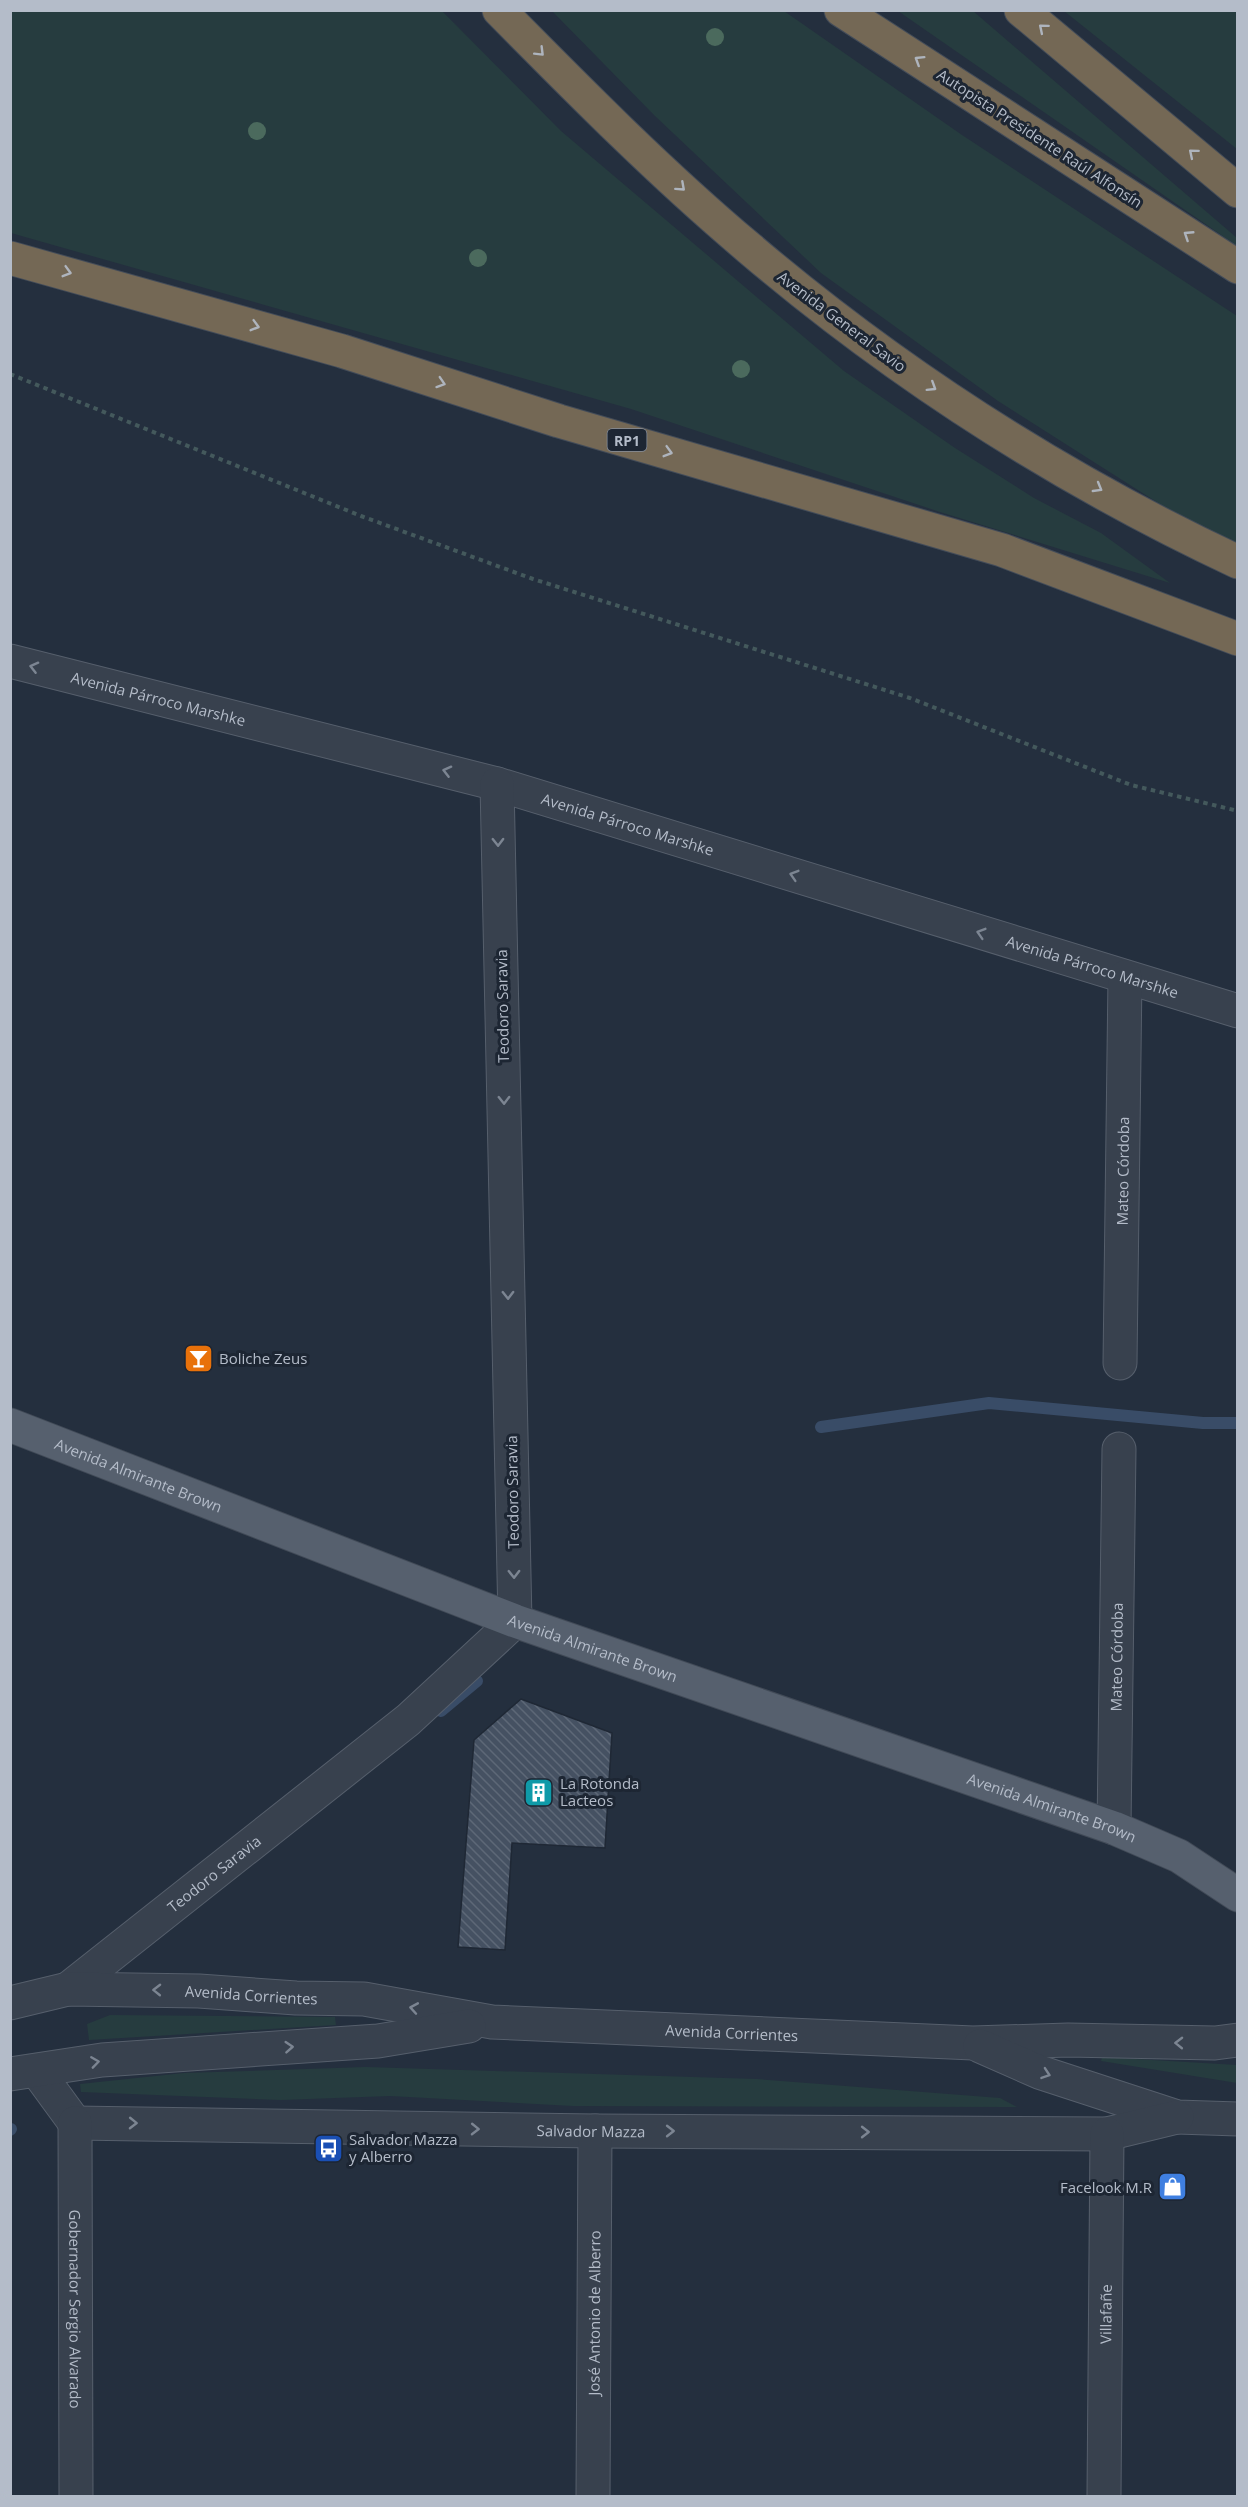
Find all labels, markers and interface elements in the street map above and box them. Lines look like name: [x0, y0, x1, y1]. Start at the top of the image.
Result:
one-way arrow: [1039, 25, 1050, 36]
one-way arrow: [533, 45, 544, 56]
one-way arrow: [915, 56, 925, 68]
street label: Autopista Presidente Raúl Alfonsín: [934, 64, 1146, 212]
one-way arrow: [1188, 149, 1199, 160]
one-way arrow: [674, 180, 685, 191]
one-way arrow: [1184, 231, 1195, 242]
one-way arrow: [61, 265, 72, 277]
street label: Avenida General Savio: [774, 266, 910, 376]
one-way arrow: [249, 319, 259, 331]
one-way arrow: [435, 376, 446, 388]
one-way arrow: [925, 379, 936, 390]
road number: RP1: [608, 429, 646, 451]
one-way arrow: [662, 445, 673, 457]
one-way arrow: [1092, 481, 1102, 493]
one-way arrow: [29, 662, 39, 674]
street label: Avenida Párroco Marshke: [69, 667, 248, 730]
one-way arrow: [442, 766, 453, 778]
street label: Avenida Párroco Marshke: [539, 788, 716, 860]
one-way arrow: [492, 838, 505, 847]
one-way arrow: [789, 870, 800, 883]
one-way arrow: [976, 928, 987, 940]
street label: Avenida Párroco Marshke: [1004, 931, 1181, 1002]
street label: Teodoro Saravia: [491, 949, 513, 1063]
one-way arrow: [498, 1096, 510, 1105]
street label: Mateo Córdoba: [1112, 1116, 1133, 1226]
one-way arrow: [502, 1291, 514, 1300]
bar icon: Boliche Zeus: [182, 1342, 214, 1374]
place label: Boliche Zeus: [219, 1348, 307, 1368]
street label: Avenida Almirante Brown: [52, 1433, 225, 1516]
street label: Teodoro Saravia: [501, 1435, 523, 1549]
one-way arrow: [508, 1570, 520, 1579]
street label: Mateo Córdoba: [1106, 1602, 1127, 1712]
street label: Avenida Almirante Brown: [505, 1609, 680, 1686]
street label: Avenida Almirante Brown: [965, 1768, 1140, 1846]
place label: La Rotonda Lacteos: [560, 1773, 639, 1810]
building icon: La Rotonda Lacteos: [523, 1776, 555, 1808]
street label: Teodoro Saravia: [163, 1830, 265, 1917]
street label: Avenida Corrientes: [185, 1981, 318, 2008]
one-way arrow: [152, 1984, 161, 1996]
one-way arrow: [409, 2002, 418, 2014]
street label: Avenida Corrientes: [665, 2020, 799, 2045]
one-way arrow: [1175, 2036, 1184, 2049]
one-way arrow: [284, 2041, 293, 2054]
one-way arrow: [90, 2056, 99, 2068]
one-way arrow: [1040, 2067, 1051, 2080]
one-way arrow: [129, 2117, 138, 2130]
street label: Salvador Mazza: [536, 2120, 645, 2141]
one-way arrow: [471, 2123, 480, 2135]
one-way arrow: [666, 2125, 675, 2137]
one-way arrow: [861, 2126, 870, 2138]
place label: Salvador Mazza y Alberro: [349, 2129, 458, 2166]
bus stop icon: Salvador Mazza y Alberro: [312, 2132, 344, 2164]
shop icon: Facelook M.R: [1157, 2171, 1189, 2203]
place label: Facelook M.R: [1060, 2177, 1153, 2197]
street label: Gobernador Sergio Alvarado: [65, 2209, 86, 2409]
street label: José Antonio de Alberro: [584, 2230, 604, 2398]
street label: Villafañe: [1095, 2284, 1116, 2344]

